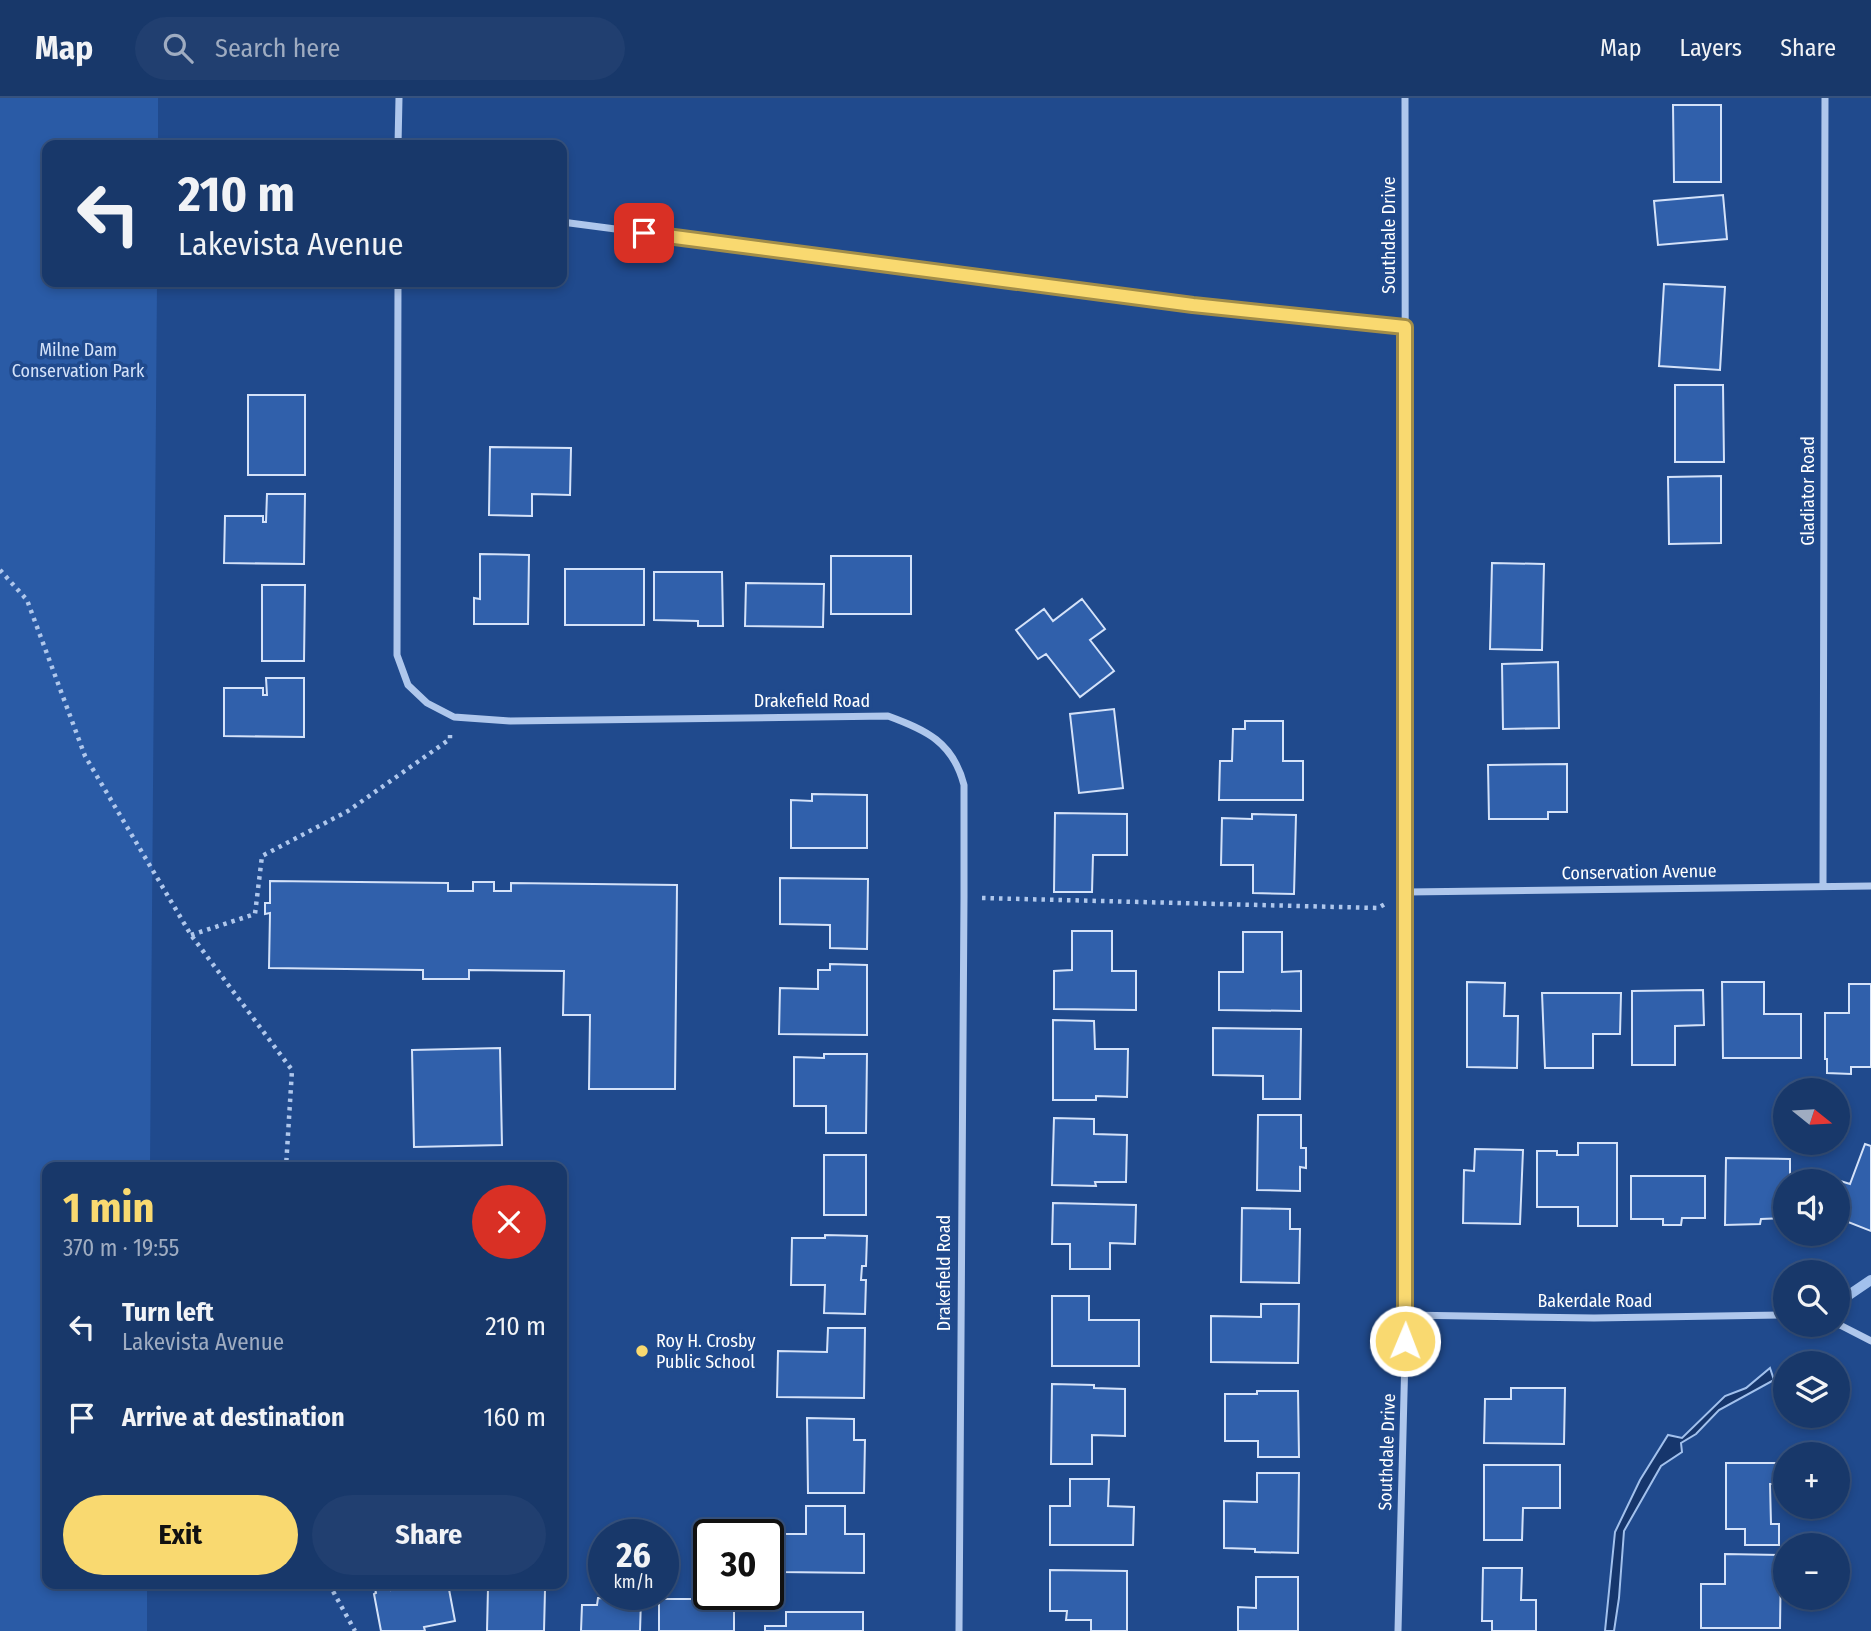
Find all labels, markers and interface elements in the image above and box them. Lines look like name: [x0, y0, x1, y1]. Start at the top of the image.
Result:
search box: [135, 17, 625, 80]
text: Map: [35, 28, 93, 68]
icon: search: [159, 29, 197, 67]
text: Search here: [215, 33, 340, 64]
text: Map: [1600, 34, 1642, 62]
text: Layers: [1680, 34, 1742, 62]
text: Share: [1780, 34, 1836, 62]
text: 210 m: [178, 165, 295, 224]
icon: left: [63, 168, 154, 259]
street label: Southdale Drive: [1378, 176, 1400, 294]
pin: [614, 203, 674, 263]
icon: arrive: [625, 214, 663, 252]
text: Lakevista Avenue: [178, 225, 404, 263]
park label: Milne Dam Conservation Park: [12, 339, 145, 382]
street label: Gladiator Road: [1797, 436, 1819, 546]
street label: Drakefield Road: [754, 690, 870, 712]
street label: Conservation Avenue: [1561, 860, 1717, 884]
north arrow: [1773, 1078, 1850, 1155]
map controls: [1773, 1078, 1850, 1610]
button: sound: [1773, 1169, 1850, 1246]
text: 1 min: [63, 1183, 154, 1233]
button: close: [472, 1185, 546, 1259]
street label: Drakefield Road: [933, 1215, 955, 1331]
text: 370 m · 19:55: [63, 1234, 179, 1262]
button: search: [1773, 1260, 1850, 1337]
street label: Bakerdale Road: [1538, 1290, 1652, 1312]
text: Turn left: [122, 1297, 214, 1328]
position arrow: [1368, 1304, 1442, 1378]
icon: left: [63, 1308, 101, 1346]
text: 210 m: [485, 1311, 546, 1342]
text: Lakevista Avenue: [122, 1328, 284, 1356]
place label: Roy H. Crosby Public School: [656, 1330, 756, 1373]
marker: Roy H. Crosby Public School: [634, 1343, 650, 1359]
button: layers: [1773, 1351, 1850, 1428]
street label: Southdale Drive: [1374, 1393, 1400, 1511]
icon: arrive: [63, 1399, 101, 1437]
text: Arrive at destination: [122, 1402, 345, 1433]
text: 160 m: [483, 1402, 546, 1433]
button: +: [1773, 1442, 1850, 1519]
button: Exit: [63, 1495, 298, 1575]
button: Share: [312, 1495, 546, 1575]
speed limit sign: 30: [693, 1519, 784, 1610]
button: −: [1773, 1533, 1850, 1610]
text: 26: [616, 1534, 651, 1576]
text: km/h: [613, 1571, 654, 1593]

